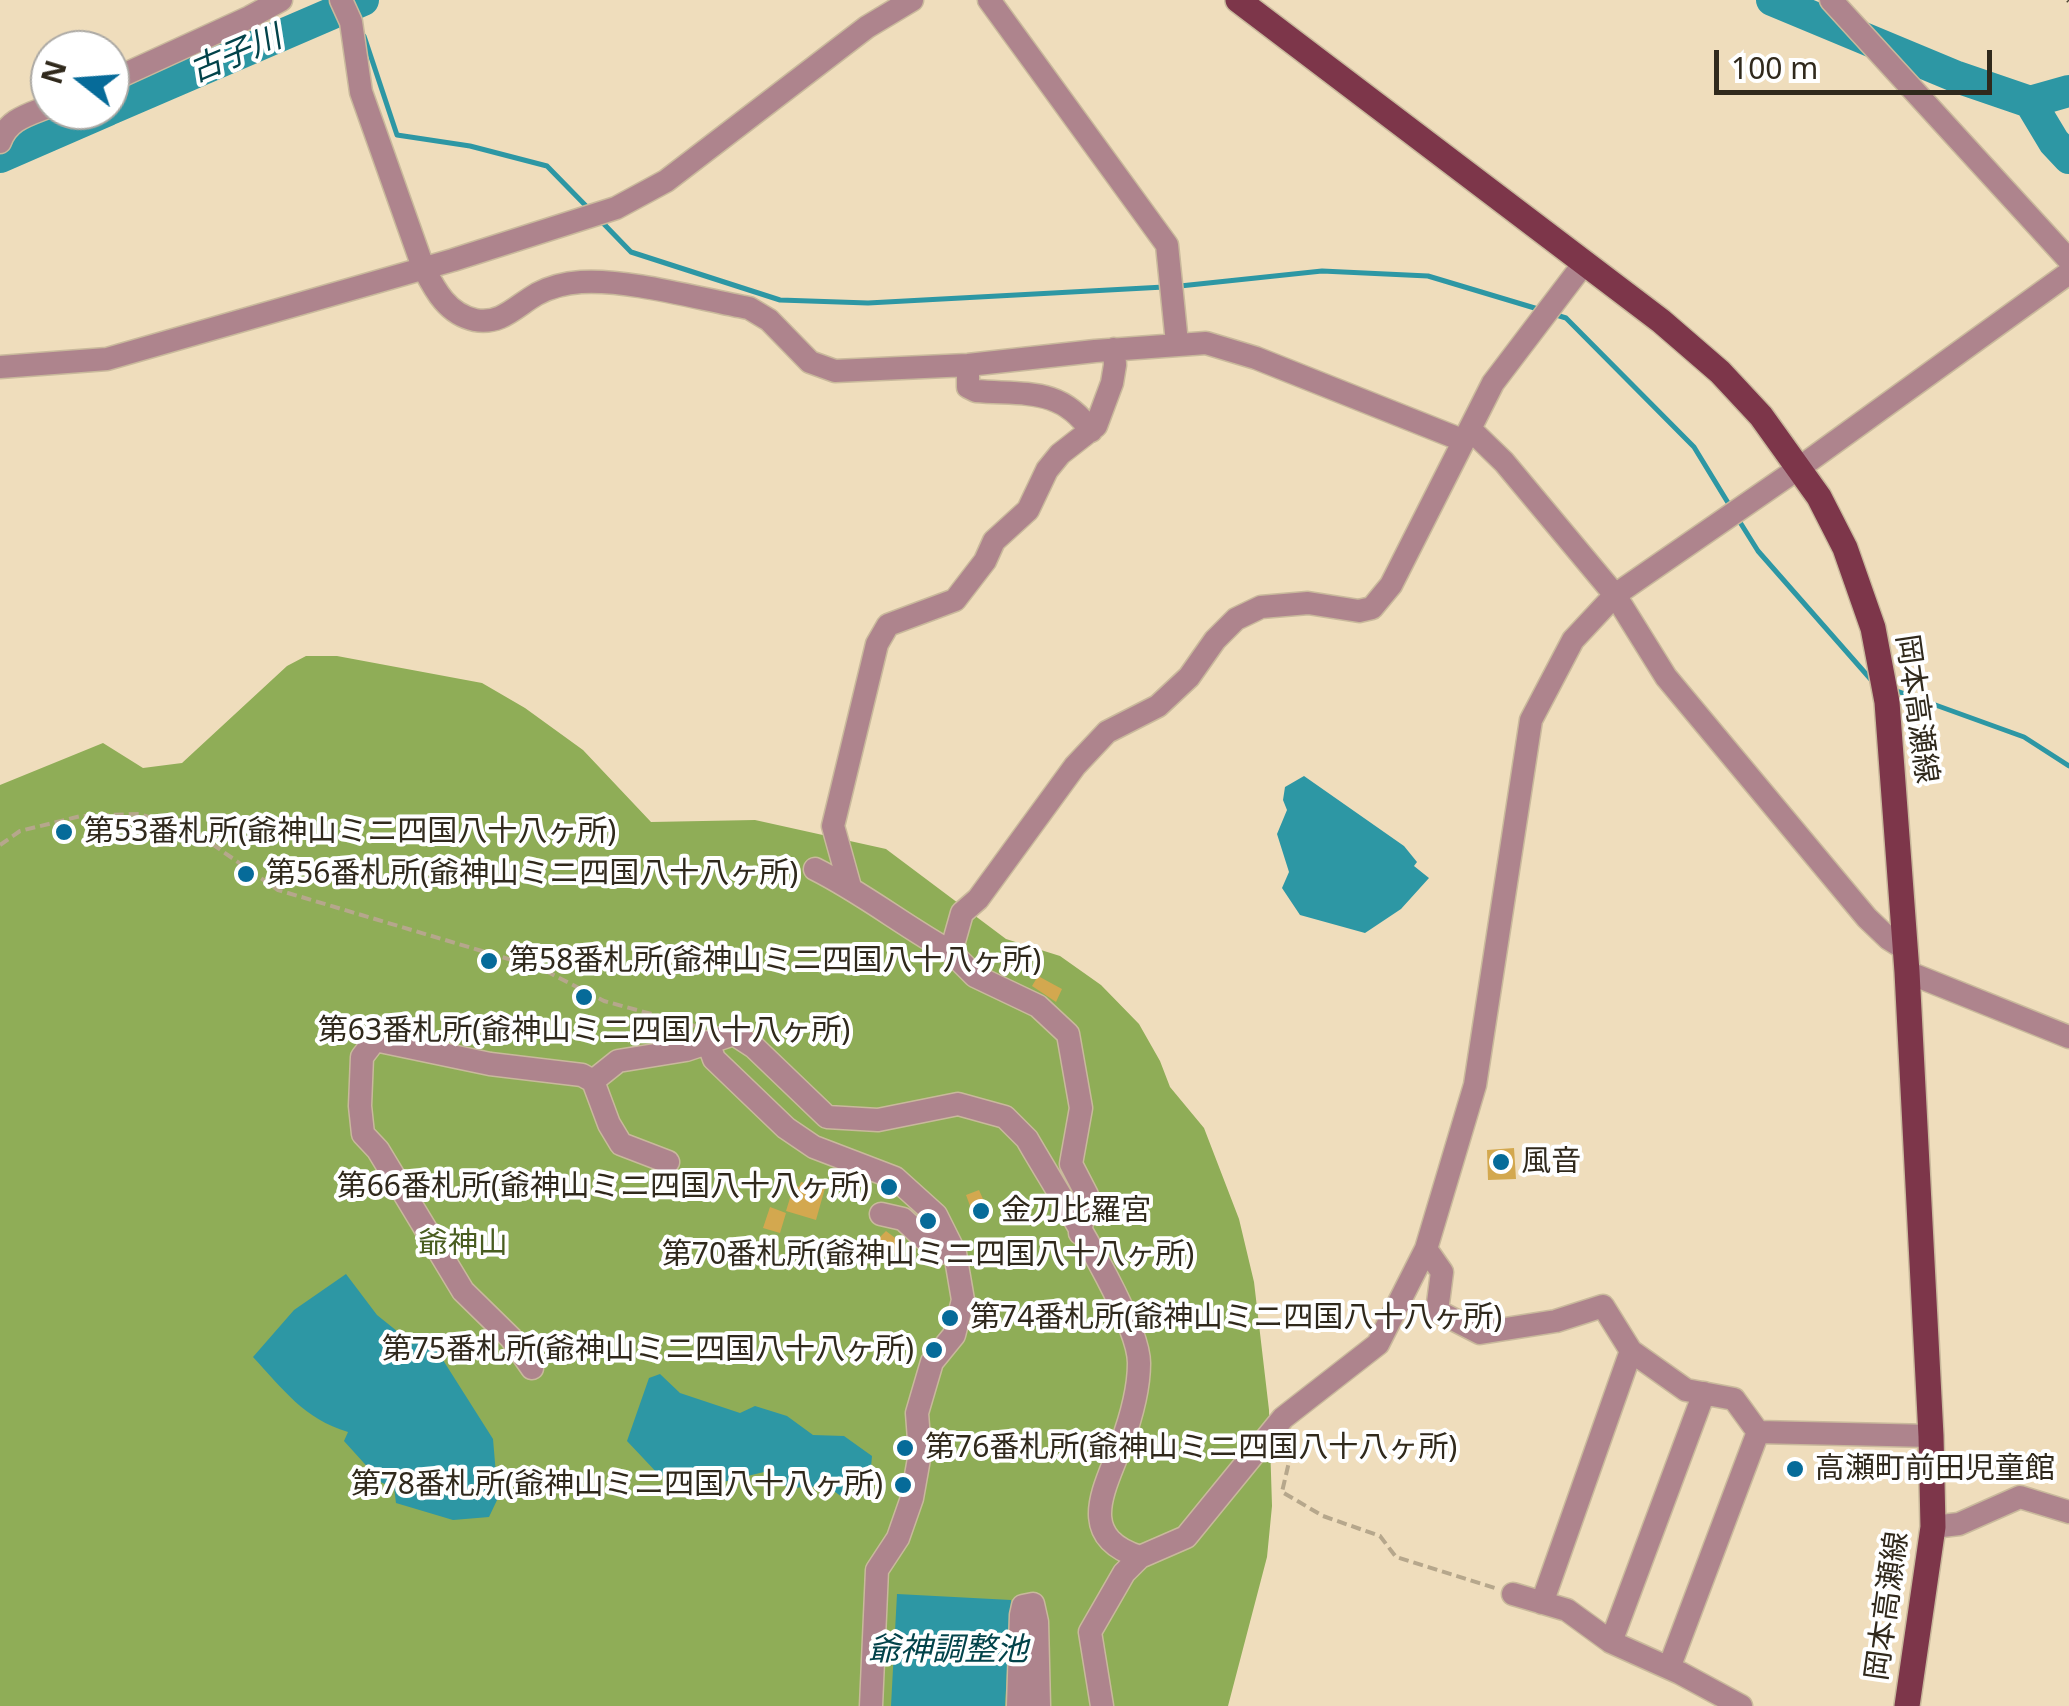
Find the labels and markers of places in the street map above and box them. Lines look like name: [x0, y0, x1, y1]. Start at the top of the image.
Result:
place label: 第53番札所(爺神山ミニ四国八十八ヶ所): [84, 814, 616, 850]
marker: 第53番札所(爺神山ミニ四国八十八ヶ所): [53, 821, 75, 843]
place label: 第56番札所(爺神山ミニ四国八十八ヶ所): [266, 856, 798, 892]
marker: 第56番札所(爺神山ミニ四国八十八ヶ所): [235, 863, 257, 885]
place label: 第58番札所(爺神山ミニ四国八十八ヶ所): [509, 943, 1041, 979]
marker: 第58番札所(爺神山ミニ四国八十八ヶ所): [478, 950, 500, 972]
marker: 第63番札所(爺神山ミニ四国八十八ヶ所): [573, 986, 595, 1008]
place label: 第63番札所(爺神山ミニ四国八十八ヶ所): [318, 1013, 850, 1049]
place label: 風音: [1521, 1144, 1581, 1180]
marker: 風音: [1490, 1151, 1512, 1173]
place label: 第66番札所(爺神山ミニ四国八十八ヶ所): [337, 1169, 869, 1205]
marker: 第66番札所(爺神山ミニ四国八十八ヶ所): [878, 1176, 900, 1198]
place label: 金刀比羅宮: [1001, 1193, 1151, 1229]
marker: 金刀比羅宮: [970, 1200, 992, 1222]
marker: 第70番札所(爺神山ミニ四国八十八ヶ所): [917, 1210, 939, 1232]
place label: 第70番札所(爺神山ミニ四国八十八ヶ所): [662, 1237, 1194, 1273]
place label: 第74番札所(爺神山ミニ四国八十八ヶ所): [970, 1300, 1502, 1336]
marker: 第74番札所(爺神山ミニ四国八十八ヶ所): [939, 1307, 961, 1329]
place label: 第75番札所(爺神山ミニ四国八十八ヶ所): [382, 1332, 914, 1368]
marker: 第75番札所(爺神山ミニ四国八十八ヶ所): [923, 1339, 945, 1361]
place label: 第76番札所(爺神山ミニ四国八十八ヶ所): [925, 1430, 1457, 1466]
marker: 第76番札所(爺神山ミニ四国八十八ヶ所): [894, 1437, 916, 1459]
place label: 高瀬町前田児童館: [1815, 1451, 2055, 1487]
marker: 高瀬町前田児童館: [1784, 1458, 1806, 1480]
place label: 第78番札所(爺神山ミニ四国八十八ヶ所): [351, 1467, 883, 1503]
marker: 第78番札所(爺神山ミニ四国八十八ヶ所): [892, 1474, 914, 1496]

